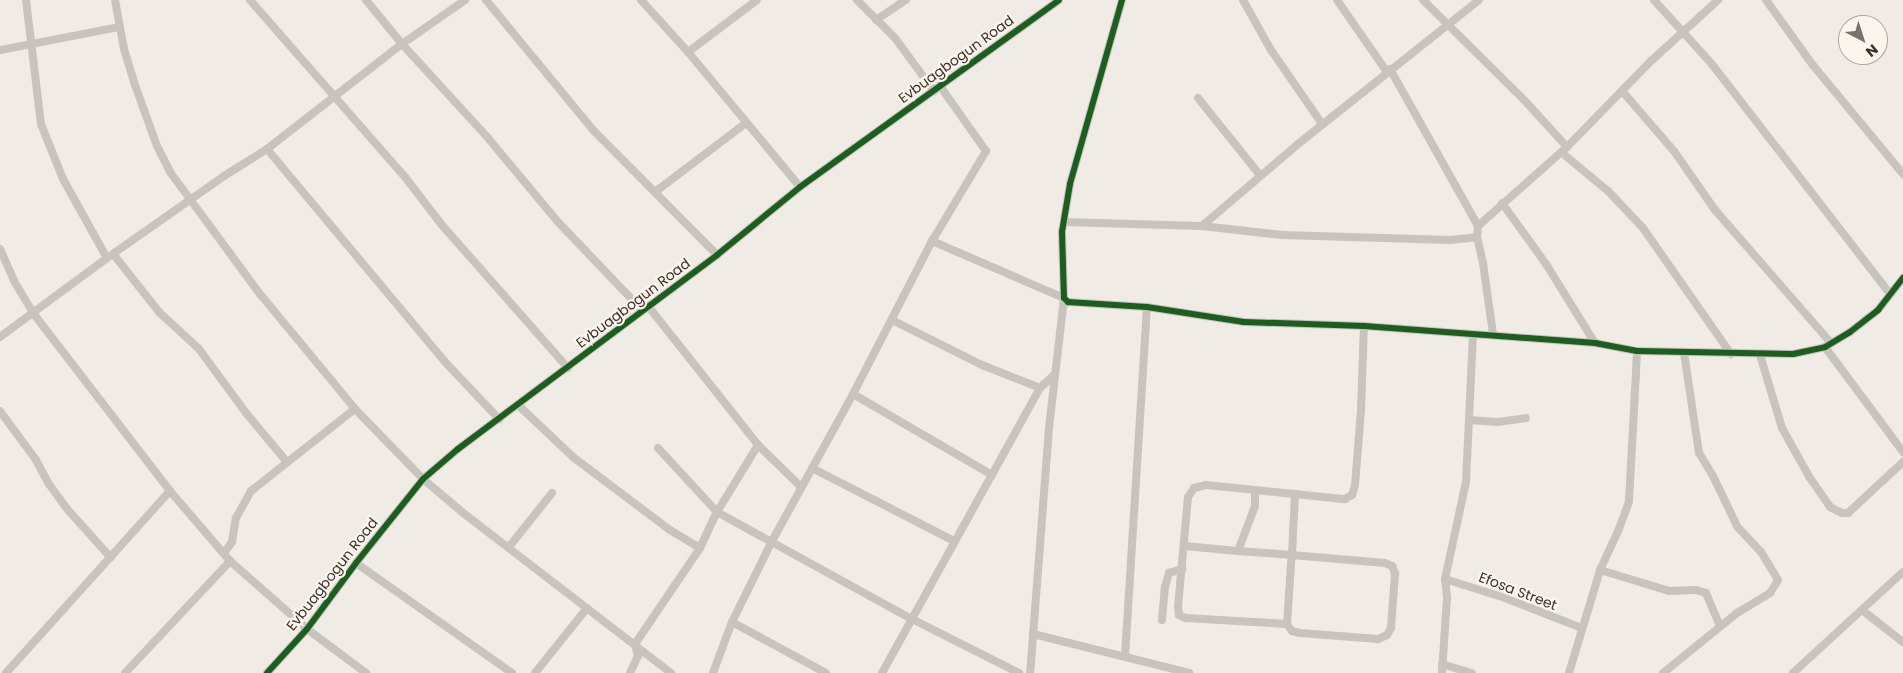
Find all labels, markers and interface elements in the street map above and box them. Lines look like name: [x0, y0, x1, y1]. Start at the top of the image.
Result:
street label: Evbuagbogun Road: [895, 12, 1017, 106]
north arrow: [1838, 15, 1888, 65]
text: N: [1862, 40, 1882, 62]
street label: Evbuagbogun Road: [573, 255, 693, 351]
street label: Evbuagbogun Road: [283, 514, 381, 634]
street label: Efosa Street: [1477, 568, 1559, 614]

